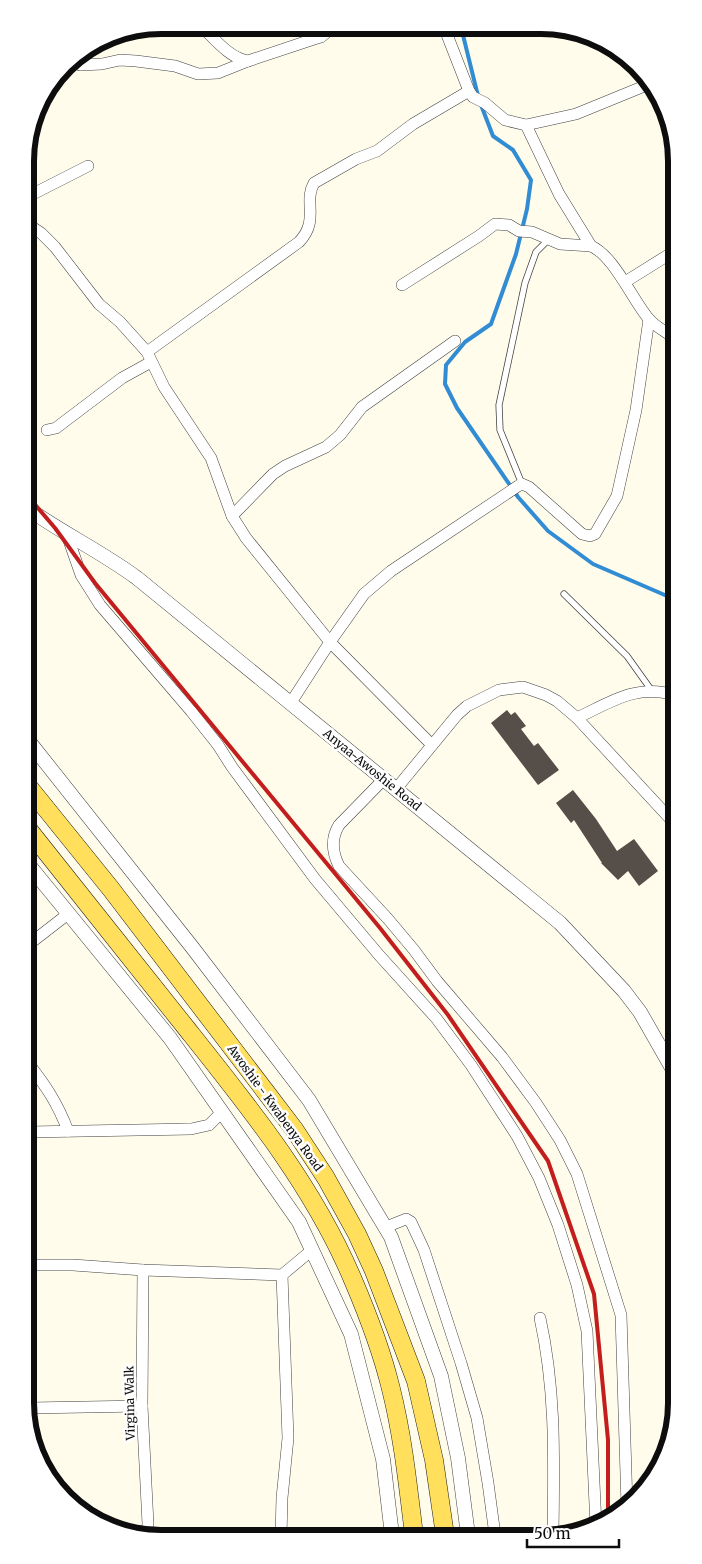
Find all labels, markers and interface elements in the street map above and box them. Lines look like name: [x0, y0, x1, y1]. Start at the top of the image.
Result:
street label: Anyaa-Awoshie Road: [320, 725, 424, 814]
street label: Awoshie - Kwabenya Road: [224, 1041, 326, 1174]
street label: Virgina Walk: [121, 1365, 138, 1442]
scale bar: [527, 1516, 620, 1548]
text: 50 m: [534, 1524, 571, 1543]

